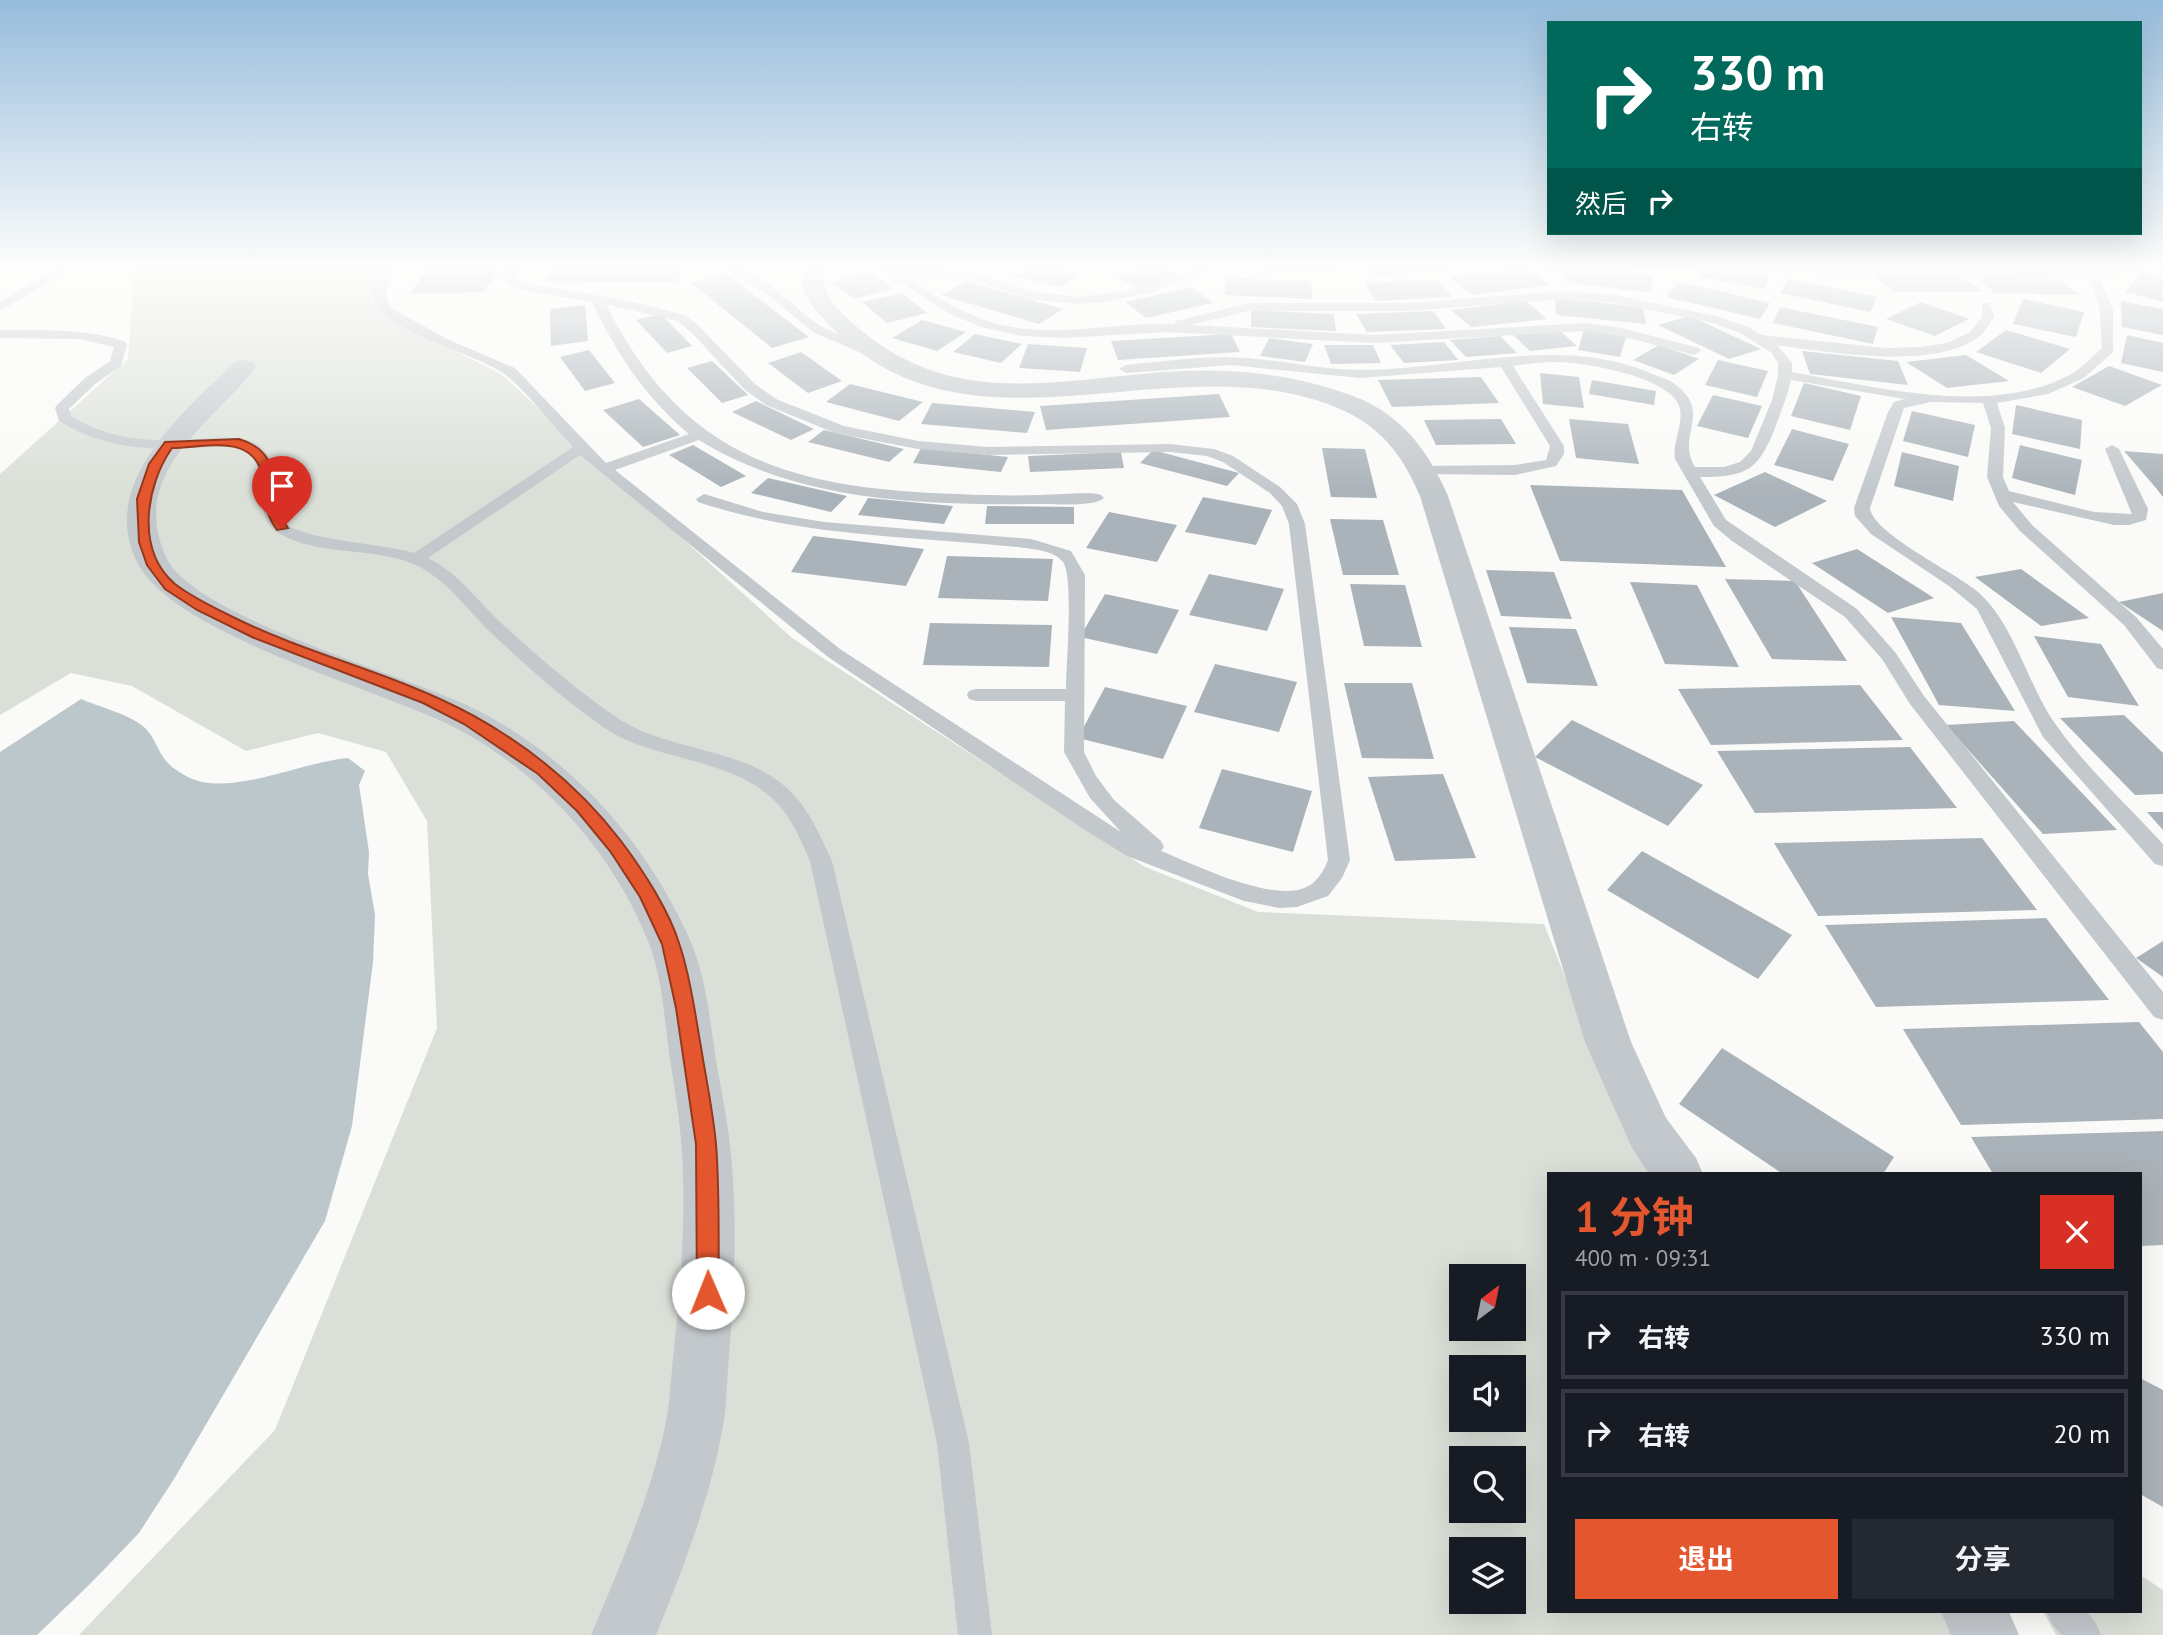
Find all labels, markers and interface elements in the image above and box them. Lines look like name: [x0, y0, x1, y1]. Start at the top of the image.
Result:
text: 330 m: [1690, 40, 1825, 104]
icon: right: [1575, 49, 1666, 140]
text: 右转: [1690, 106, 1754, 148]
icon: right: [1641, 182, 1679, 220]
text: 然后: [1575, 187, 1627, 220]
pin: [252, 456, 312, 528]
icon: arrive: [263, 467, 301, 505]
text: 1 分钟: [1575, 1189, 1693, 1244]
button: close: [2040, 1195, 2114, 1269]
text: 400 m · 09:31: [1575, 1243, 1711, 1272]
position arrow: [671, 1256, 745, 1330]
north arrow: [1449, 1264, 1526, 1340]
map controls: [1449, 1264, 1526, 1614]
icon: right: [1579, 1316, 1617, 1354]
text: 330 m: [2039, 1319, 2110, 1352]
text: 右转: [1638, 1321, 1690, 1354]
button: sound: [1449, 1355, 1526, 1432]
icon: right: [1579, 1414, 1617, 1452]
text: 20 m: [2054, 1417, 2110, 1450]
text: 右转: [1638, 1419, 1690, 1452]
button: search: [1449, 1446, 1526, 1523]
button: 退出: [1575, 1519, 1838, 1599]
button: 分享: [1852, 1519, 2114, 1599]
button: layers: [1449, 1537, 1526, 1614]

